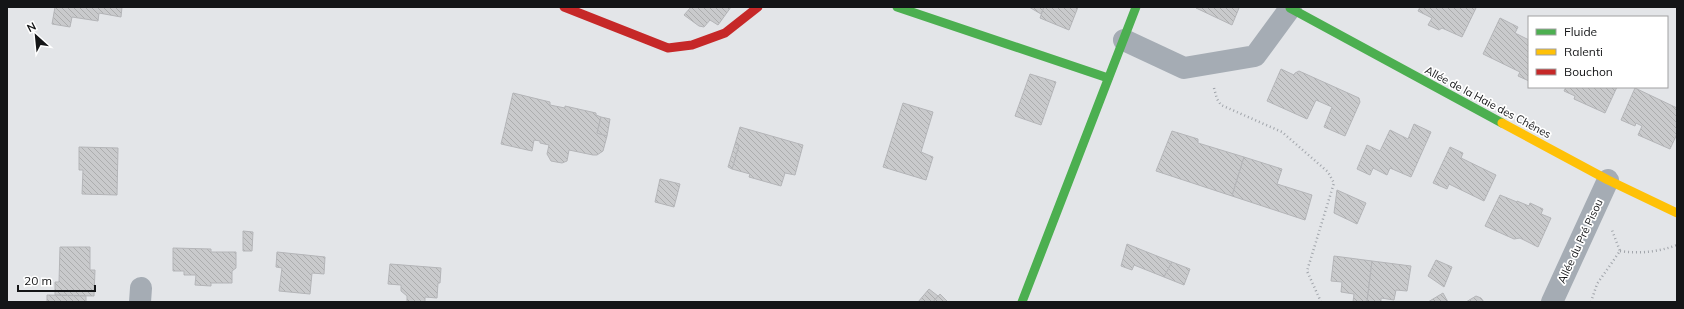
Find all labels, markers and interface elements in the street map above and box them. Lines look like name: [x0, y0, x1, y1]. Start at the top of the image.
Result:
north arrow: [16, 16, 56, 56]
legend: [1528, 16, 1668, 88]
text: N: [25, 19, 38, 35]
text: Fluide: [1564, 24, 1597, 39]
text: Ralenti: [1564, 44, 1603, 59]
street label: Allée de la Haie des Chênes: [1422, 63, 1554, 141]
text: Bouchon: [1564, 64, 1613, 79]
street label: Allée du Pré Pisou: [1554, 197, 1606, 285]
scale bar: [18, 267, 95, 293]
text: 20 m: [24, 273, 52, 288]

